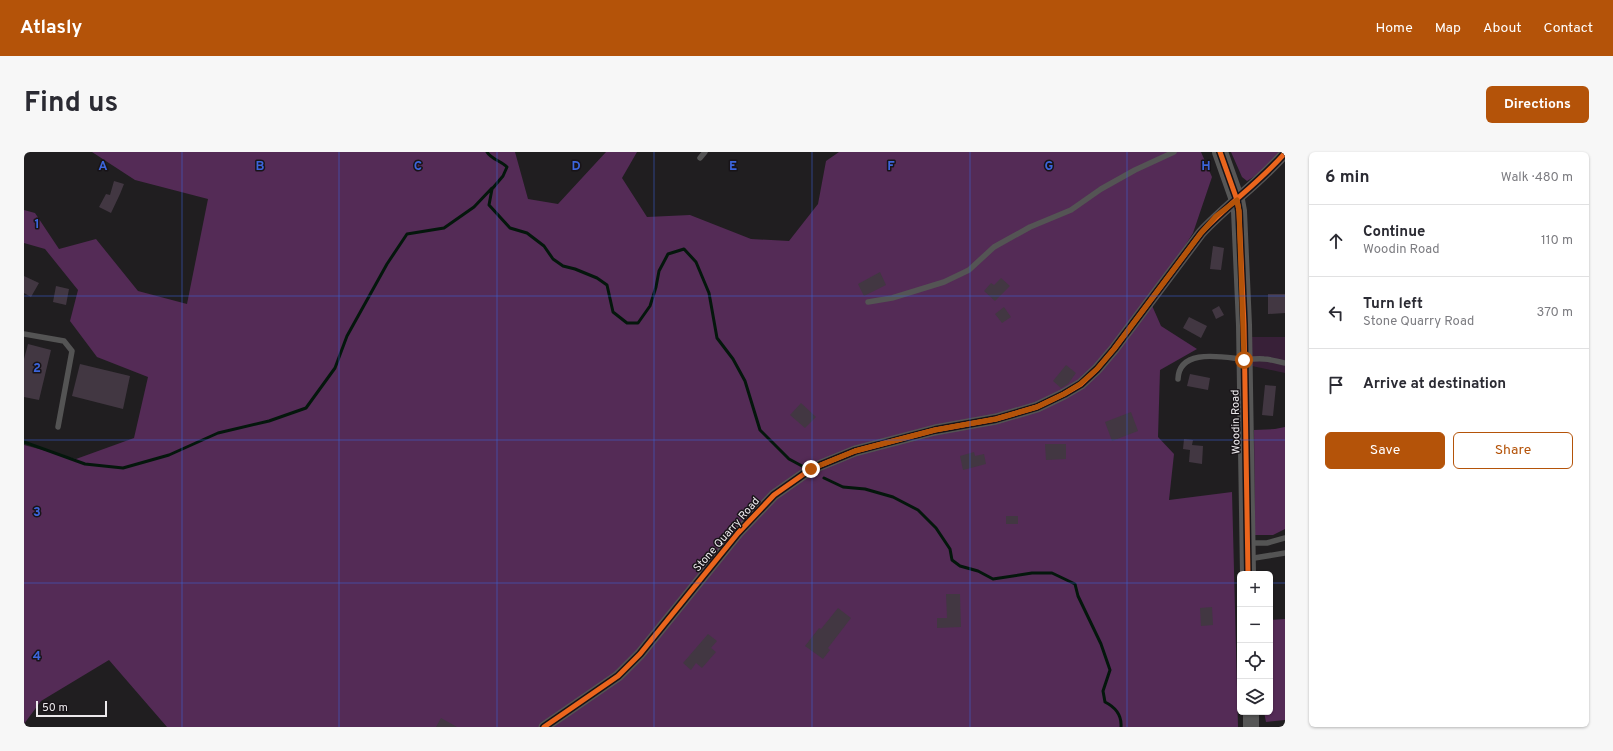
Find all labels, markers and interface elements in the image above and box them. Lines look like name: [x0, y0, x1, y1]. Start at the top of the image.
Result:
text: Atlasly: [20, 16, 82, 40]
text: Home: [1376, 20, 1413, 37]
text: Map: [1435, 20, 1461, 37]
text: About: [1483, 20, 1522, 37]
text: Contact: [1544, 20, 1593, 37]
text: Find us: [24, 86, 118, 122]
button: Directions: [1486, 86, 1589, 123]
text: A: [98, 159, 108, 175]
text: B: [256, 159, 265, 175]
text: C: [414, 159, 422, 175]
text: D: [571, 159, 581, 175]
text: E: [729, 159, 737, 175]
text: F: [887, 159, 895, 175]
text: G: [1045, 159, 1054, 175]
text: H: [1201, 159, 1211, 175]
text: 6 min: [1325, 167, 1369, 189]
text: Walk · 480 m: [1501, 170, 1573, 186]
text: 1: [34, 217, 40, 233]
text: Continue: [1363, 223, 1425, 242]
icon: ahead: [1325, 230, 1347, 252]
text: 110 m: [1541, 233, 1573, 249]
text: Woodin Road: [1363, 242, 1440, 258]
text: Turn left: [1363, 295, 1423, 314]
icon: left: [1325, 302, 1347, 324]
text: 370 m: [1536, 305, 1573, 321]
text: Stone Quarry Road: [1363, 314, 1474, 330]
route start: [1235, 351, 1253, 369]
text: 2: [33, 361, 41, 377]
icon: arrive: [1325, 374, 1347, 396]
text: Arrive at destination: [1363, 375, 1506, 394]
street label: Woodin Road: [1228, 389, 1244, 455]
button: Save: [1325, 432, 1445, 469]
button: Share: [1453, 432, 1573, 469]
route end: [802, 460, 820, 478]
street label: Stone Quarry Road: [691, 495, 763, 575]
text: 3: [33, 505, 41, 521]
map controls: [1237, 571, 1273, 715]
button: +: [1237, 571, 1273, 607]
button: −: [1237, 607, 1273, 643]
button: locate: [1237, 643, 1273, 679]
text: 4: [33, 649, 41, 665]
button: layers: [1237, 679, 1273, 715]
scale bar: [36, 699, 107, 718]
text: 50 m: [42, 701, 68, 715]

